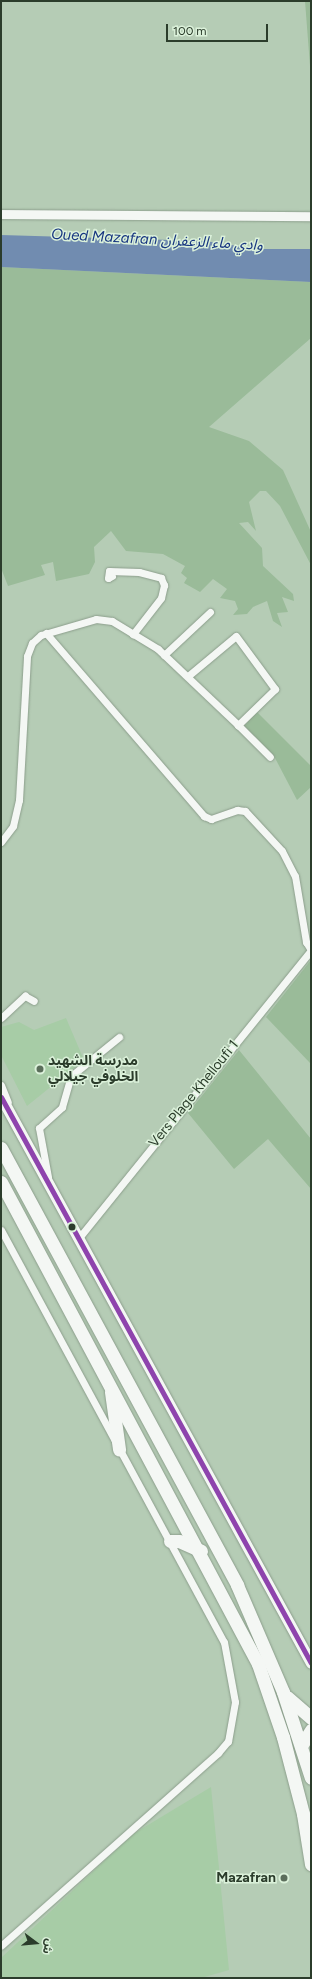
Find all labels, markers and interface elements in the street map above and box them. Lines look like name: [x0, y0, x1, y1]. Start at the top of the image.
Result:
scale bar: [168, 16, 270, 42]
text: 100 m: [173, 24, 207, 38]
water label: Oued Mazafran وادي ماء الزعفران: [51, 225, 263, 255]
street label: Vers Plage Khelloufi 1: [146, 1037, 242, 1151]
place label: مدرسة الشهيد الخلوفي جيلالي: [48, 1053, 138, 1086]
marker: مدرسة الشهيد الخلوفي جيلالي: [35, 1064, 45, 1074]
unlabelled marker: [67, 1222, 77, 1232]
place label: Mazafran: [216, 1870, 276, 1886]
marker: Mazafran: [279, 1873, 289, 1883]
north arrow: [16, 1923, 56, 1963]
text: ش: [40, 1937, 56, 1955]

